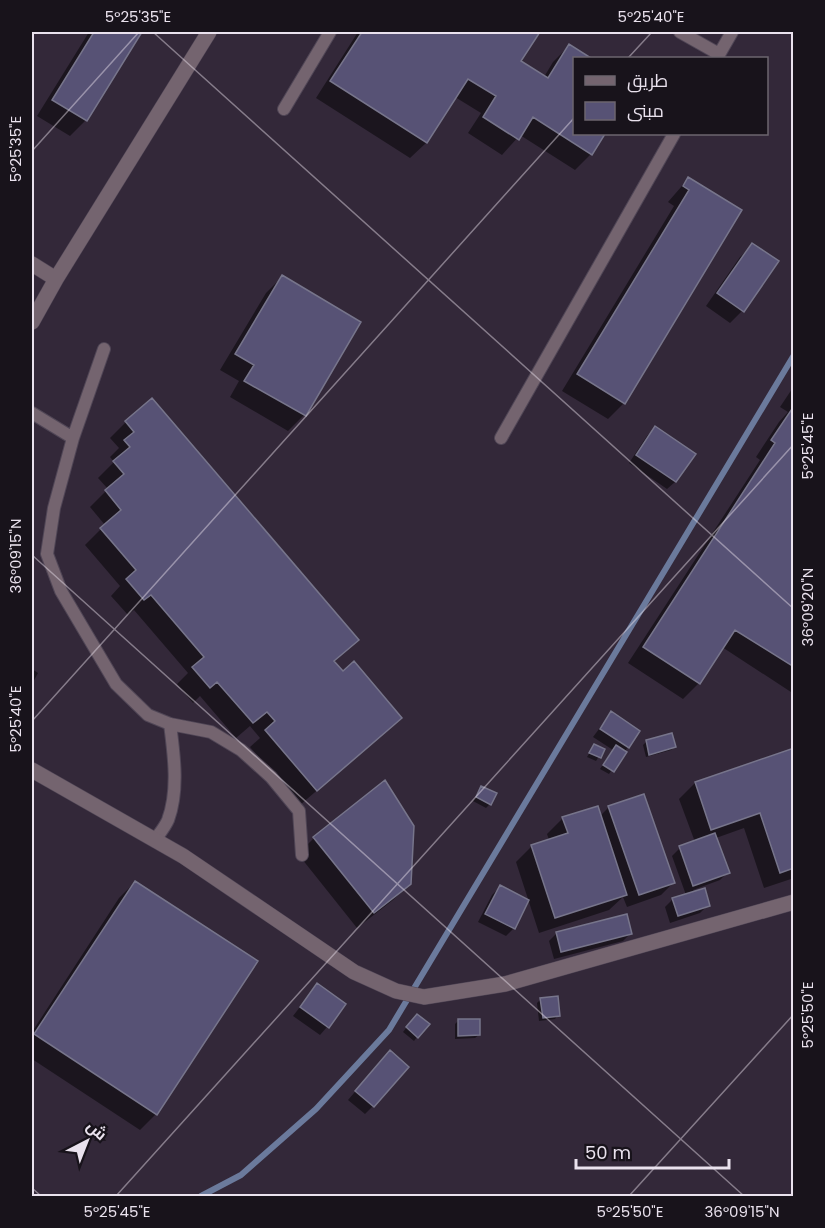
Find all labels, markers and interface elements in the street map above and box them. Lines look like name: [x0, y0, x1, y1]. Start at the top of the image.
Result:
text: 5°25'35"E: [105, 6, 171, 27]
text: 5°25'40"E: [618, 6, 684, 27]
legend: [573, 57, 768, 135]
text: طريق: [627, 68, 668, 93]
text: مبنى: [627, 98, 664, 123]
text: 5°25'35"E: [5, 116, 26, 182]
text: 5°25'45"E: [797, 413, 818, 479]
text: 36°09'15"N: [5, 519, 26, 593]
text: 36°09'20"N: [797, 568, 818, 646]
text: 5°25'40"E: [5, 686, 26, 752]
text: 5°25'50"E: [797, 982, 818, 1048]
north arrow: [57, 1111, 117, 1171]
text: ش: [81, 1115, 112, 1146]
scale bar: [576, 1132, 729, 1170]
text: 50 m: [585, 1140, 631, 1165]
text: 5°25'45"E: [84, 1201, 150, 1222]
text: 5°25'50"E: [597, 1201, 663, 1222]
text: 36°09'15"N: [705, 1201, 779, 1222]

